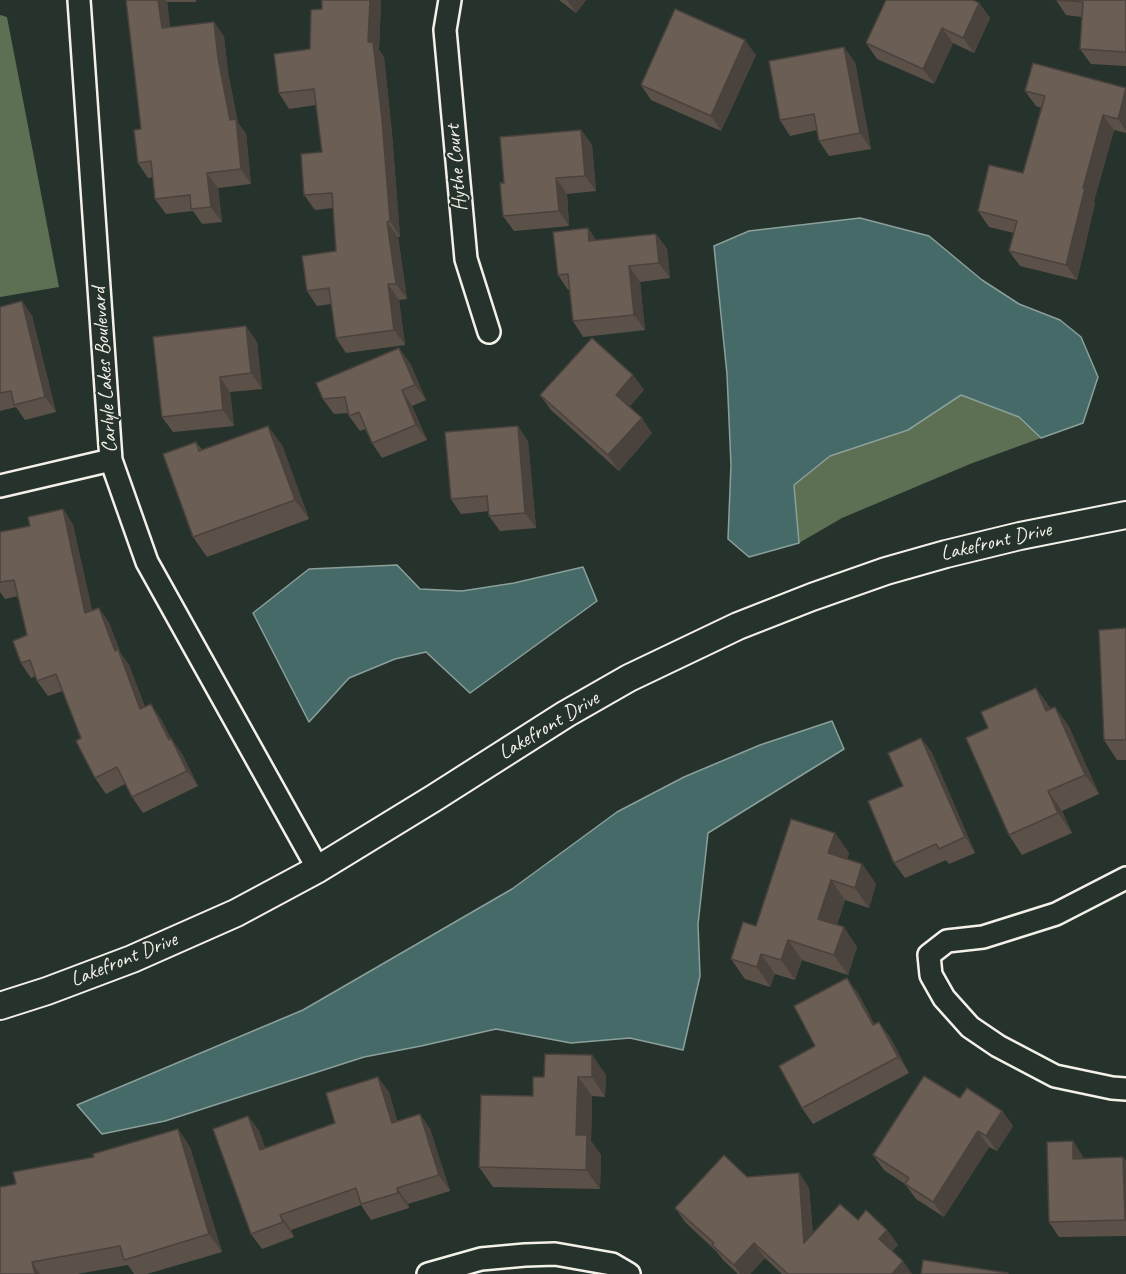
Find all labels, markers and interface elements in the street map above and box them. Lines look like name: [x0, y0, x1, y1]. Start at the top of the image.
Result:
street label: Hythe Court: [441, 123, 473, 213]
street label: Carlyle Lakes Boulevard: [87, 286, 123, 454]
street label: Lakefront Drive: [938, 517, 1054, 567]
street label: Lakefront Drive: [494, 686, 604, 766]
street label: Lakefront Drive: [67, 927, 181, 993]

